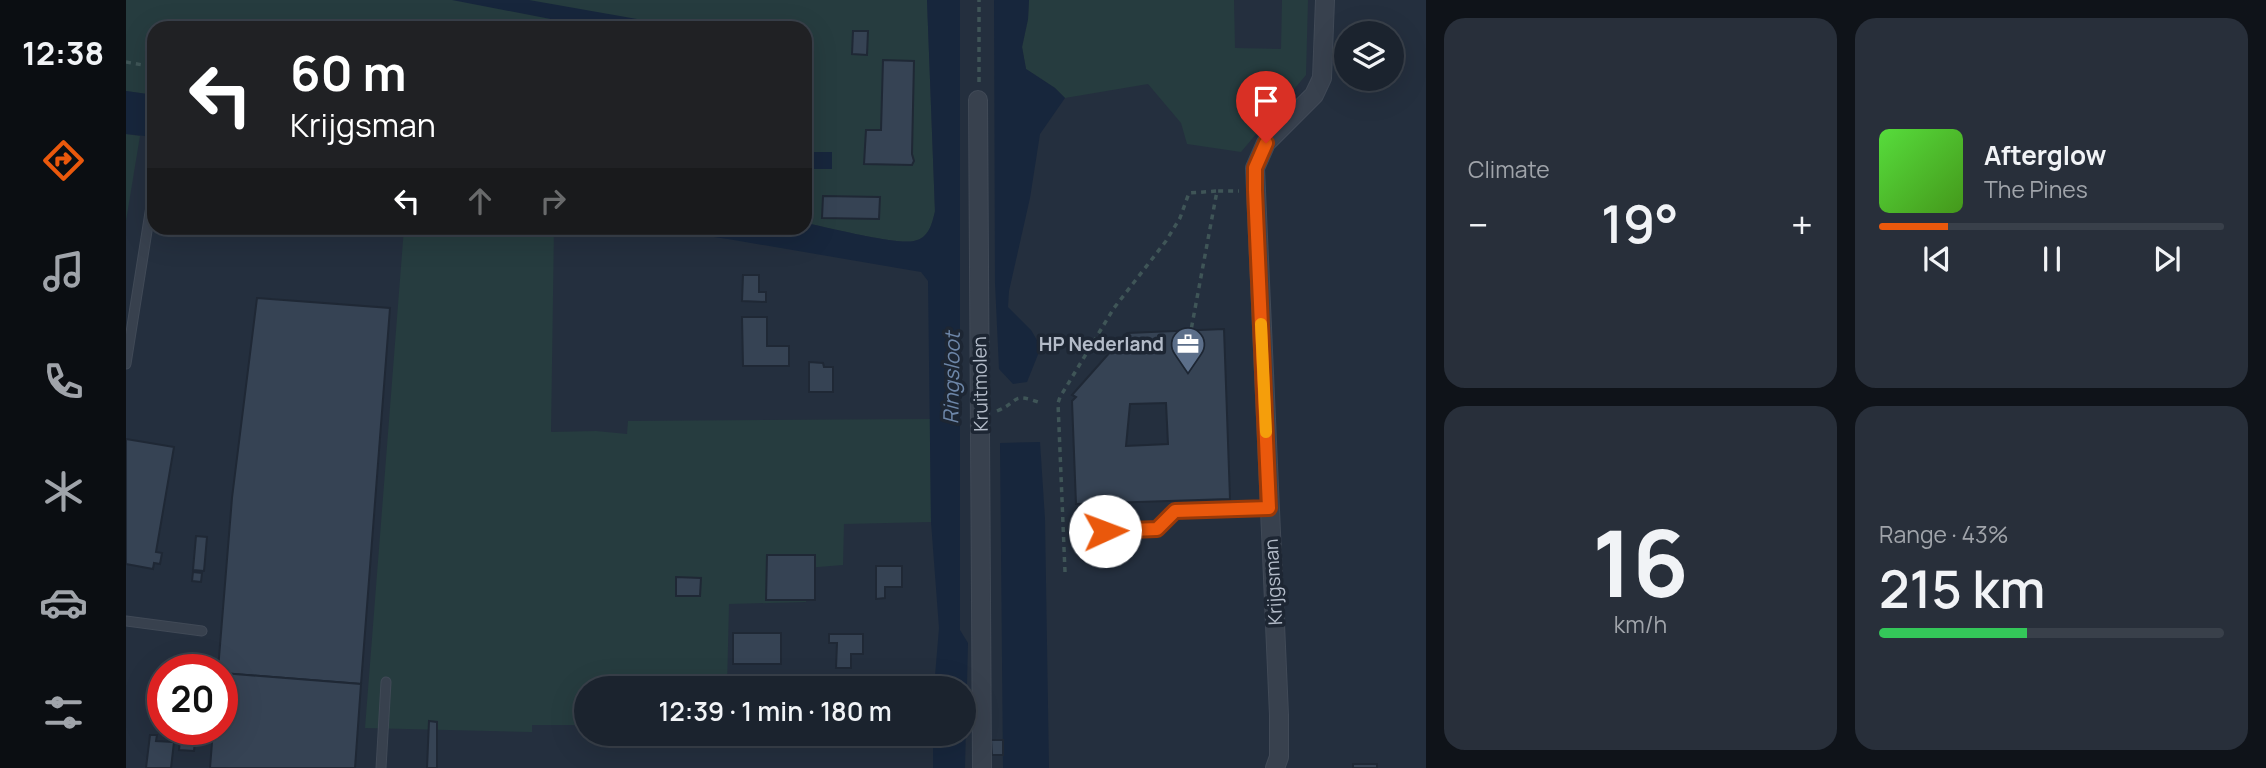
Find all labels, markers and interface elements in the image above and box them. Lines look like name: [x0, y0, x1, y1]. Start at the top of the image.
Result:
map controls: [1334, 21, 1404, 91]
button: layers: [1334, 21, 1404, 91]
text: 12:38: [22, 31, 104, 75]
text: 60 m: [290, 39, 407, 106]
icon: left: [175, 49, 266, 140]
pin: [1236, 71, 1296, 143]
icon: arrive: [1247, 82, 1285, 120]
text: Krijgsman: [290, 103, 436, 147]
icon: directions: [39, 136, 88, 185]
text: Afterglow: [1984, 137, 2106, 173]
text: Climate: [1468, 153, 1550, 185]
text: The Pines: [1984, 173, 2088, 205]
icon: left: [388, 182, 426, 220]
icon: ahead: [461, 182, 499, 220]
icon: right: [534, 182, 572, 220]
text: 19°: [1601, 188, 1679, 259]
text: −: [1468, 198, 1489, 250]
text: +: [1791, 198, 1813, 250]
icon: previous: [1918, 240, 1956, 278]
icon: pause: [2033, 240, 2071, 278]
icon: next: [2148, 240, 2186, 278]
icon: music: [39, 247, 88, 296]
office icon: HP Nederland: [1169, 325, 1207, 374]
water label: Ringsloot: [936, 329, 966, 424]
place label: HP Nederland: [1039, 331, 1164, 357]
street label: Kruitmolen: [966, 336, 994, 432]
icon: phone: [39, 357, 88, 406]
icon: climate: [39, 467, 88, 516]
position arrow: [1068, 494, 1142, 568]
text: 16: [1592, 500, 1689, 624]
text: Range · 43%: [1879, 518, 2008, 550]
street label: Krijgsman: [1258, 538, 1288, 626]
text: 215 km: [1879, 553, 2045, 624]
icon: car: [39, 578, 88, 627]
text: km/h: [1614, 608, 1667, 640]
speed limit sign: 20: [147, 654, 238, 745]
icon: filters: [39, 688, 88, 737]
text: 12:39 · 1 min · 180 m: [658, 693, 892, 729]

